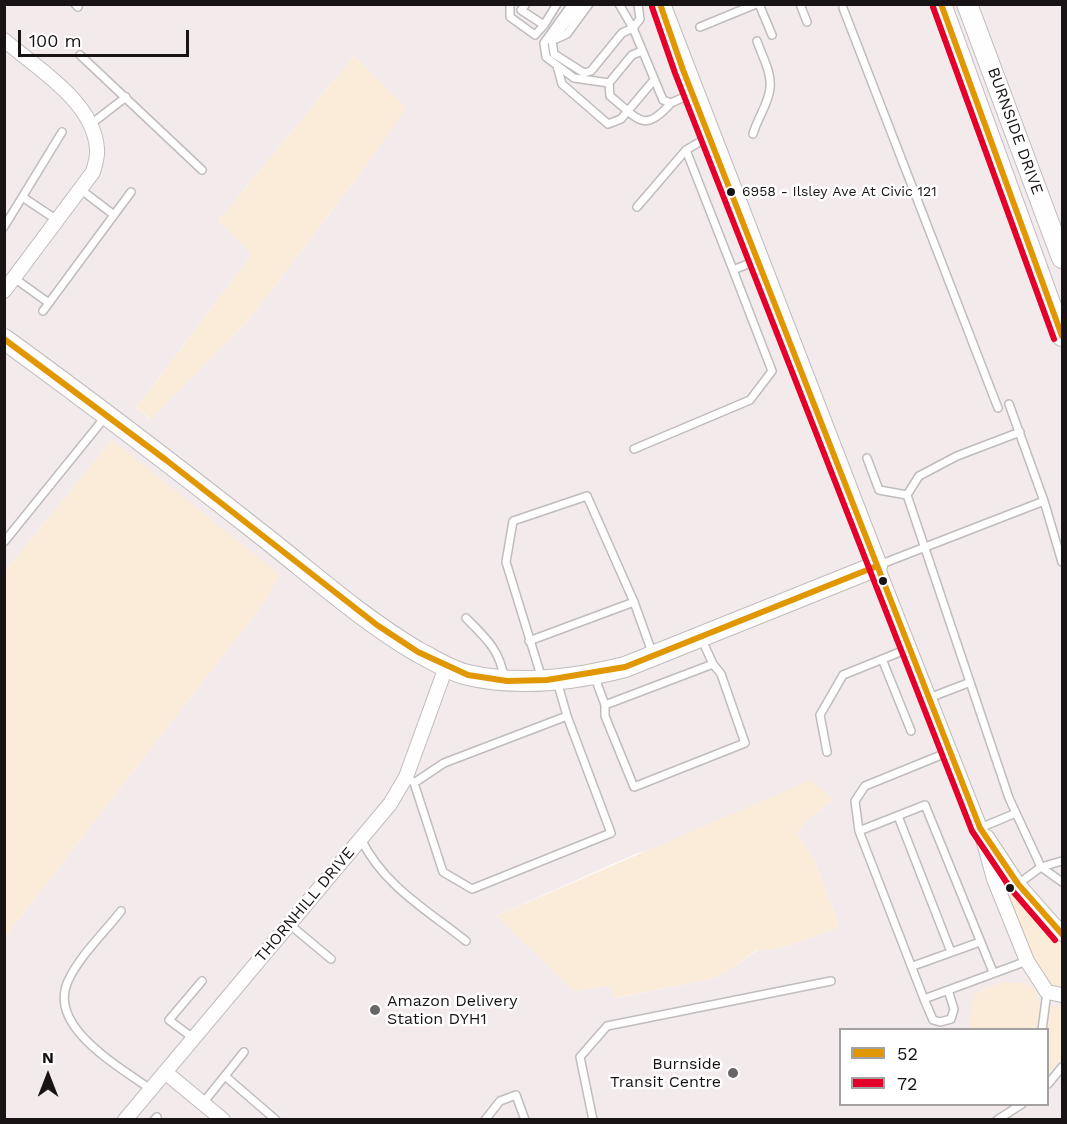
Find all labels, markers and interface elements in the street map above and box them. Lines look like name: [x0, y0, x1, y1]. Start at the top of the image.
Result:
scale bar: [21, 18, 192, 56]
text: 100 m: [29, 30, 82, 51]
street label: BURNSIDE DRIVE: [983, 65, 1047, 197]
place label: 6958 - Ilsley Ave At Civic 121: [742, 184, 937, 200]
marker: 6958 - Ilsley Ave At Civic 121: [725, 186, 737, 198]
unlabelled marker: [877, 575, 889, 587]
street label: THORNHILL DRIVE: [251, 844, 359, 966]
unlabelled marker: [1004, 882, 1016, 894]
place label: Amazon Delivery Station DYH1: [387, 991, 517, 1029]
marker: Amazon Delivery Station DYH1: [368, 1003, 382, 1017]
legend: [839, 1028, 1049, 1106]
text: 52: [897, 1043, 918, 1064]
north arrow: [18, 1046, 78, 1106]
text: N: [42, 1048, 54, 1067]
place label: Burnside Transit Centre: [610, 1054, 721, 1092]
marker: Burnside Transit Centre: [726, 1066, 740, 1080]
text: 72: [897, 1073, 918, 1094]

